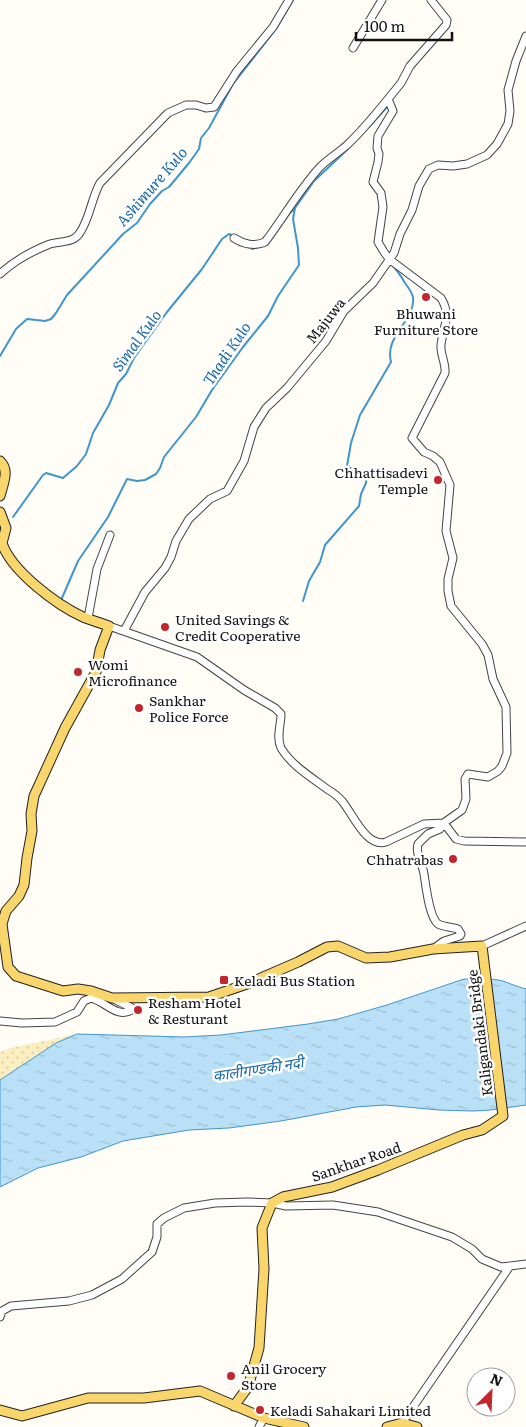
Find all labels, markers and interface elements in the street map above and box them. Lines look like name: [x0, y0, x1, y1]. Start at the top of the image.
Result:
scale bar: [356, 10, 452, 42]
text: 100 m: [364, 14, 405, 37]
water label: Ashimure Kulo: [110, 141, 192, 231]
marker: Bhuwani Furniture Store: [420, 291, 432, 303]
street label: Majuwa: [301, 292, 350, 347]
place label: Bhuwani Furniture Store: [374, 303, 478, 339]
water label: Simal Kulo: [106, 304, 166, 376]
water label: Thadi Kulo: [196, 317, 256, 389]
place label: Chhattisadevi Temple: [334, 462, 428, 498]
marker: Chhattisadevi Temple: [432, 474, 444, 486]
place label: United Savings & Credit Cooperative: [175, 609, 300, 645]
marker: United Savings & Credit Cooperative: [159, 621, 171, 633]
place label: Womi Microfinance: [88, 654, 177, 690]
marker: Womi Microfinance: [72, 666, 84, 678]
place label: Sankhar Police Force: [149, 690, 229, 726]
marker: Sankhar Police Force: [133, 702, 145, 714]
place label: Chhatrabas: [366, 849, 443, 869]
marker: Chhatrabas: [447, 853, 459, 865]
street label: Kaligandaki Bridge: [461, 969, 497, 1097]
place label: Keladi Bus Station: [234, 970, 355, 990]
marker: Keladi Bus Station: [218, 974, 230, 986]
place label: Resham Hotel & Resturant: [148, 992, 241, 1028]
marker: Resham Hotel & Resturant: [132, 1004, 144, 1016]
water label: कालीगण्डकी नदी: [211, 1049, 308, 1087]
street label: Sankhar Road: [309, 1136, 404, 1186]
place label: Anil Grocery Store: [241, 1358, 327, 1394]
north arrow: [466, 1367, 516, 1417]
text: N: [487, 1368, 506, 1391]
marker: Anil Grocery Store: [225, 1370, 237, 1382]
place label: Keladi Sahakari Limited: [270, 1400, 431, 1420]
marker: Keladi Sahakari Limited: [254, 1404, 266, 1416]

